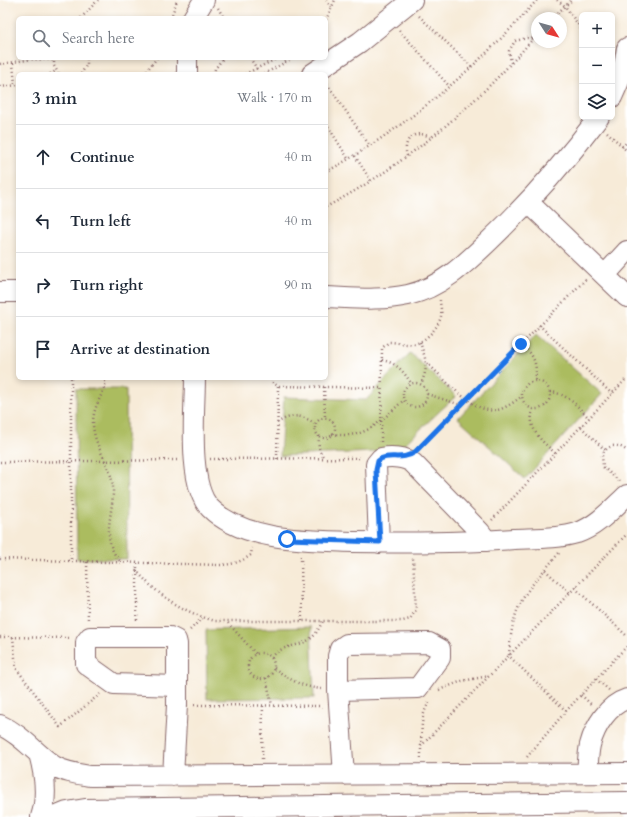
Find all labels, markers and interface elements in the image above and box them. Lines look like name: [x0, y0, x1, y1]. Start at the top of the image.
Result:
north arrow: [531, 12, 567, 48]
map controls: [579, 12, 615, 120]
button: +: [579, 12, 615, 48]
search box: [16, 16, 328, 60]
icon: search: [30, 27, 52, 49]
text: Search here: [62, 28, 135, 48]
button: −: [579, 48, 615, 84]
button: layers: [579, 84, 615, 120]
text: 3 min: [32, 87, 77, 110]
text: Walk · 170 m: [237, 89, 312, 107]
icon: ahead: [32, 146, 54, 168]
text: Continue: [70, 147, 135, 167]
text: 40 m: [284, 148, 312, 166]
icon: left: [32, 210, 54, 232]
text: Turn left: [70, 211, 131, 231]
text: 40 m: [284, 212, 312, 230]
icon: right: [32, 274, 54, 296]
text: Turn right: [70, 275, 143, 295]
text: 90 m: [284, 276, 312, 294]
route end: [512, 335, 530, 353]
icon: arrive: [32, 338, 54, 360]
text: Arrive at destination: [70, 339, 210, 359]
route start: [278, 530, 296, 548]

